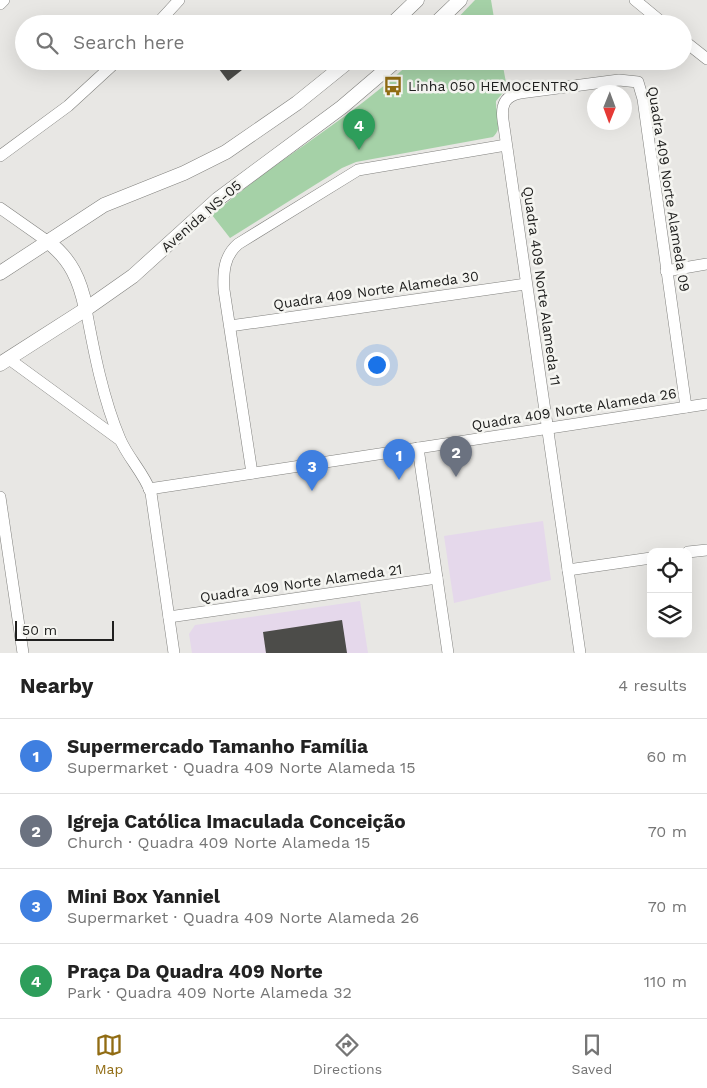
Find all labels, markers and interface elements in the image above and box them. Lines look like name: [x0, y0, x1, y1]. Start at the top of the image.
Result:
search box: [15, 15, 692, 70]
icon: search: [33, 29, 61, 57]
text: Search here: [73, 31, 184, 54]
bus stop icon: Linha 050 HEMOCENTRO: [382, 75, 404, 97]
place label: Linha 050 HEMOCENTRO: [408, 78, 579, 94]
north arrow: [587, 85, 632, 130]
street label: Quadra 409 Norte Alameda 09: [645, 85, 693, 293]
pin: 4: [343, 109, 375, 150]
street label: Avenida NS-05: [158, 177, 244, 255]
street label: Quadra 409 Norte Alameda 11: [520, 185, 564, 387]
street label: Quadra 409 Norte Alameda 30: [272, 268, 480, 312]
your location: [364, 352, 390, 378]
street label: Quadra 409 Norte Alameda 26: [470, 385, 678, 433]
pin: 2: [440, 436, 472, 477]
pin: 1: [383, 439, 415, 480]
pin: 3: [296, 450, 328, 491]
map controls: [647, 548, 692, 638]
button: locate: [647, 548, 692, 593]
street label: Quadra 409 Norte Alameda 21: [199, 561, 403, 605]
button: layers: [647, 593, 692, 638]
scale bar: [15, 618, 114, 641]
text: 50 m: [22, 622, 57, 638]
text: Nearby: [20, 673, 93, 698]
text: 4 results: [618, 676, 687, 695]
text: Supermercado Tamanho Família: [67, 735, 368, 758]
text: 1: [33, 747, 39, 766]
text: 60 m: [647, 747, 687, 766]
text: Supermarket · Quadra 409 Norte Alameda 15: [67, 758, 416, 777]
text: Igreja Católica Imaculada Conceição: [67, 810, 406, 833]
text: 2: [31, 822, 41, 841]
text: 70 m: [648, 822, 687, 841]
text: Church · Quadra 409 Norte Alameda 15: [67, 833, 370, 852]
text: Mini Box Yanniel: [67, 885, 220, 908]
text: 3: [31, 897, 41, 916]
text: 70 m: [648, 897, 687, 916]
text: Supermarket · Quadra 409 Norte Alameda 26: [67, 908, 419, 927]
text: Praça Da Quadra 409 Norte: [67, 960, 323, 983]
text: 4: [31, 972, 41, 991]
text: 110 m: [644, 972, 687, 991]
text: Park · Quadra 409 Norte Alameda 32: [67, 983, 352, 1002]
tab: Map: [95, 1031, 123, 1077]
tab: Directions: [313, 1031, 382, 1077]
tab: Saved: [572, 1031, 612, 1077]

